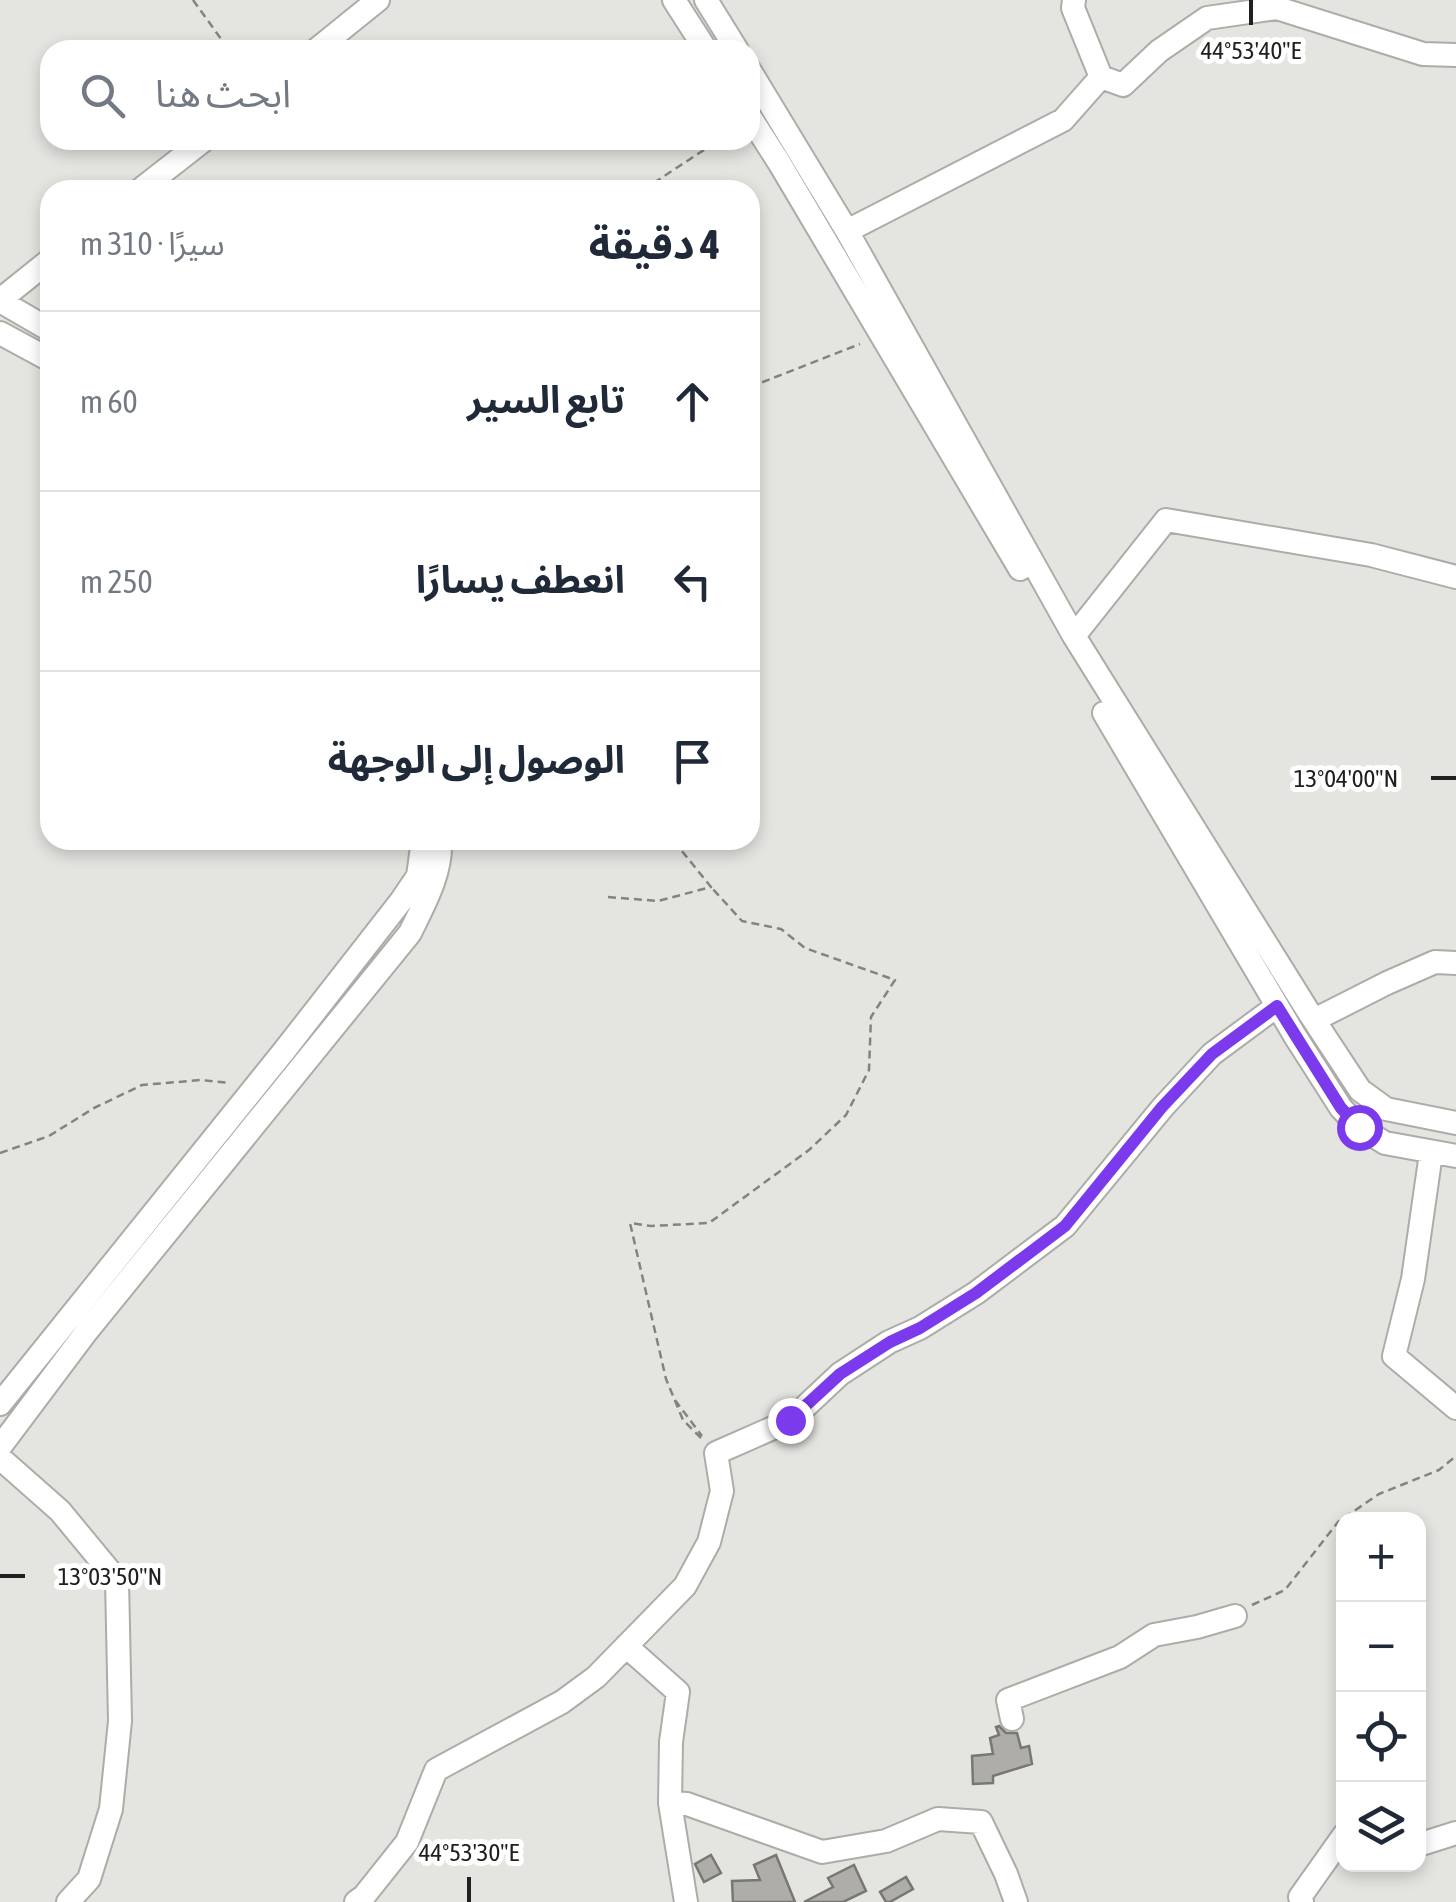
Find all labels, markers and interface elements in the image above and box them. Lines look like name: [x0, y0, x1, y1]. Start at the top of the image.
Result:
text: 44°53'40"E: [1201, 36, 1301, 64]
search box: [40, 40, 760, 150]
icon: search: [75, 68, 130, 123]
text: ابحث هنا: [155, 72, 291, 115]
text: 4 دقيقة: [589, 220, 720, 268]
text: سيرًا · 310 m: [80, 225, 225, 262]
icon: ahead: [665, 374, 720, 429]
text: تابع السير: [467, 378, 625, 421]
text: 60 m: [80, 383, 138, 420]
icon: left: [665, 554, 720, 609]
text: انعطف يسارًا: [416, 558, 625, 601]
text: 250 m: [80, 563, 153, 600]
icon: arrive: [665, 734, 720, 789]
text: الوصول إلى الوجهة: [328, 738, 625, 781]
text: 13°04'00"N: [1294, 764, 1398, 792]
route start: [1337, 1105, 1383, 1151]
route end: [768, 1398, 814, 1444]
map controls: [1336, 1512, 1426, 1872]
button: +: [1336, 1512, 1426, 1602]
text: 13°03'50"N: [58, 1562, 162, 1590]
button: −: [1336, 1602, 1426, 1692]
button: locate: [1336, 1692, 1426, 1782]
button: layers: [1336, 1782, 1426, 1872]
text: 44°53'30"E: [419, 1838, 519, 1866]

